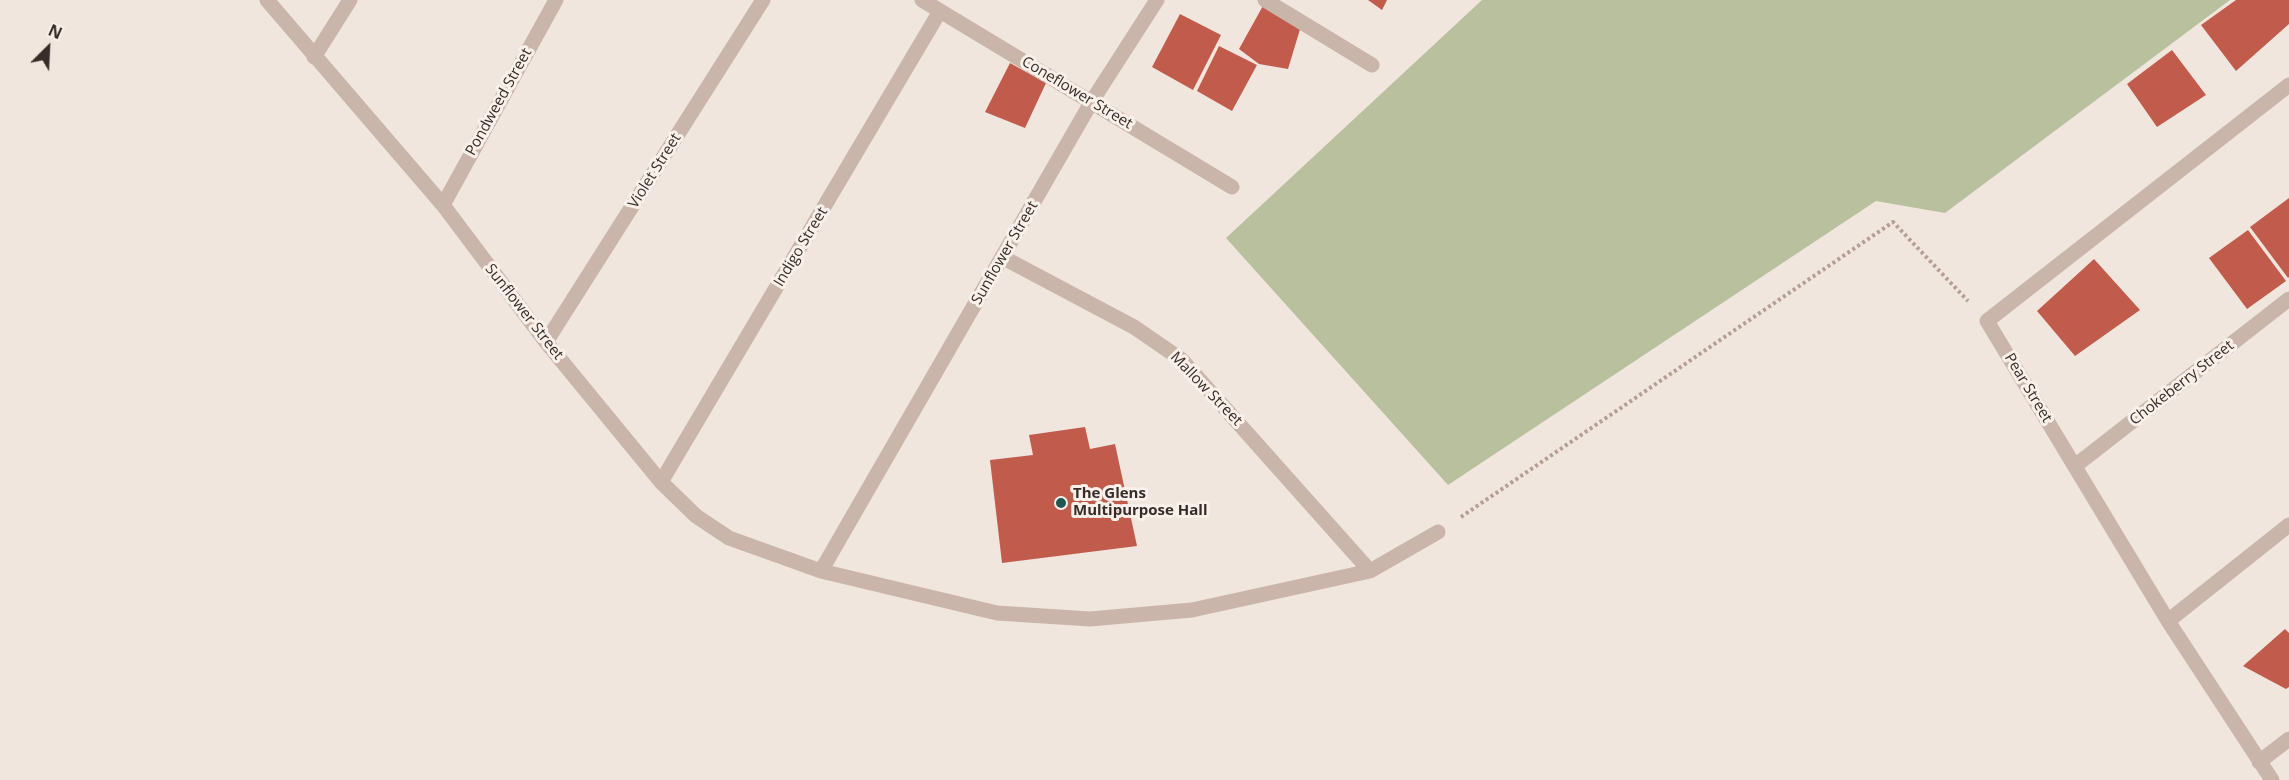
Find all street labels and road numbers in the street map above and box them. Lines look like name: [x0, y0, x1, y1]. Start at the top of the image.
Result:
street label: Pondweed Street: [462, 45, 536, 159]
street label: Coneflower Street: [1018, 53, 1136, 133]
street label: Violet Street: [625, 130, 685, 212]
street label: Sunflower Street: [968, 198, 1042, 308]
street label: Indigo Street: [770, 204, 832, 290]
street label: Sunflower Street: [481, 261, 567, 363]
street label: Chokeberry Street: [2126, 337, 2238, 429]
street label: Mallow Street: [1166, 348, 1246, 430]
street label: Pear Street: [2000, 350, 2056, 426]

